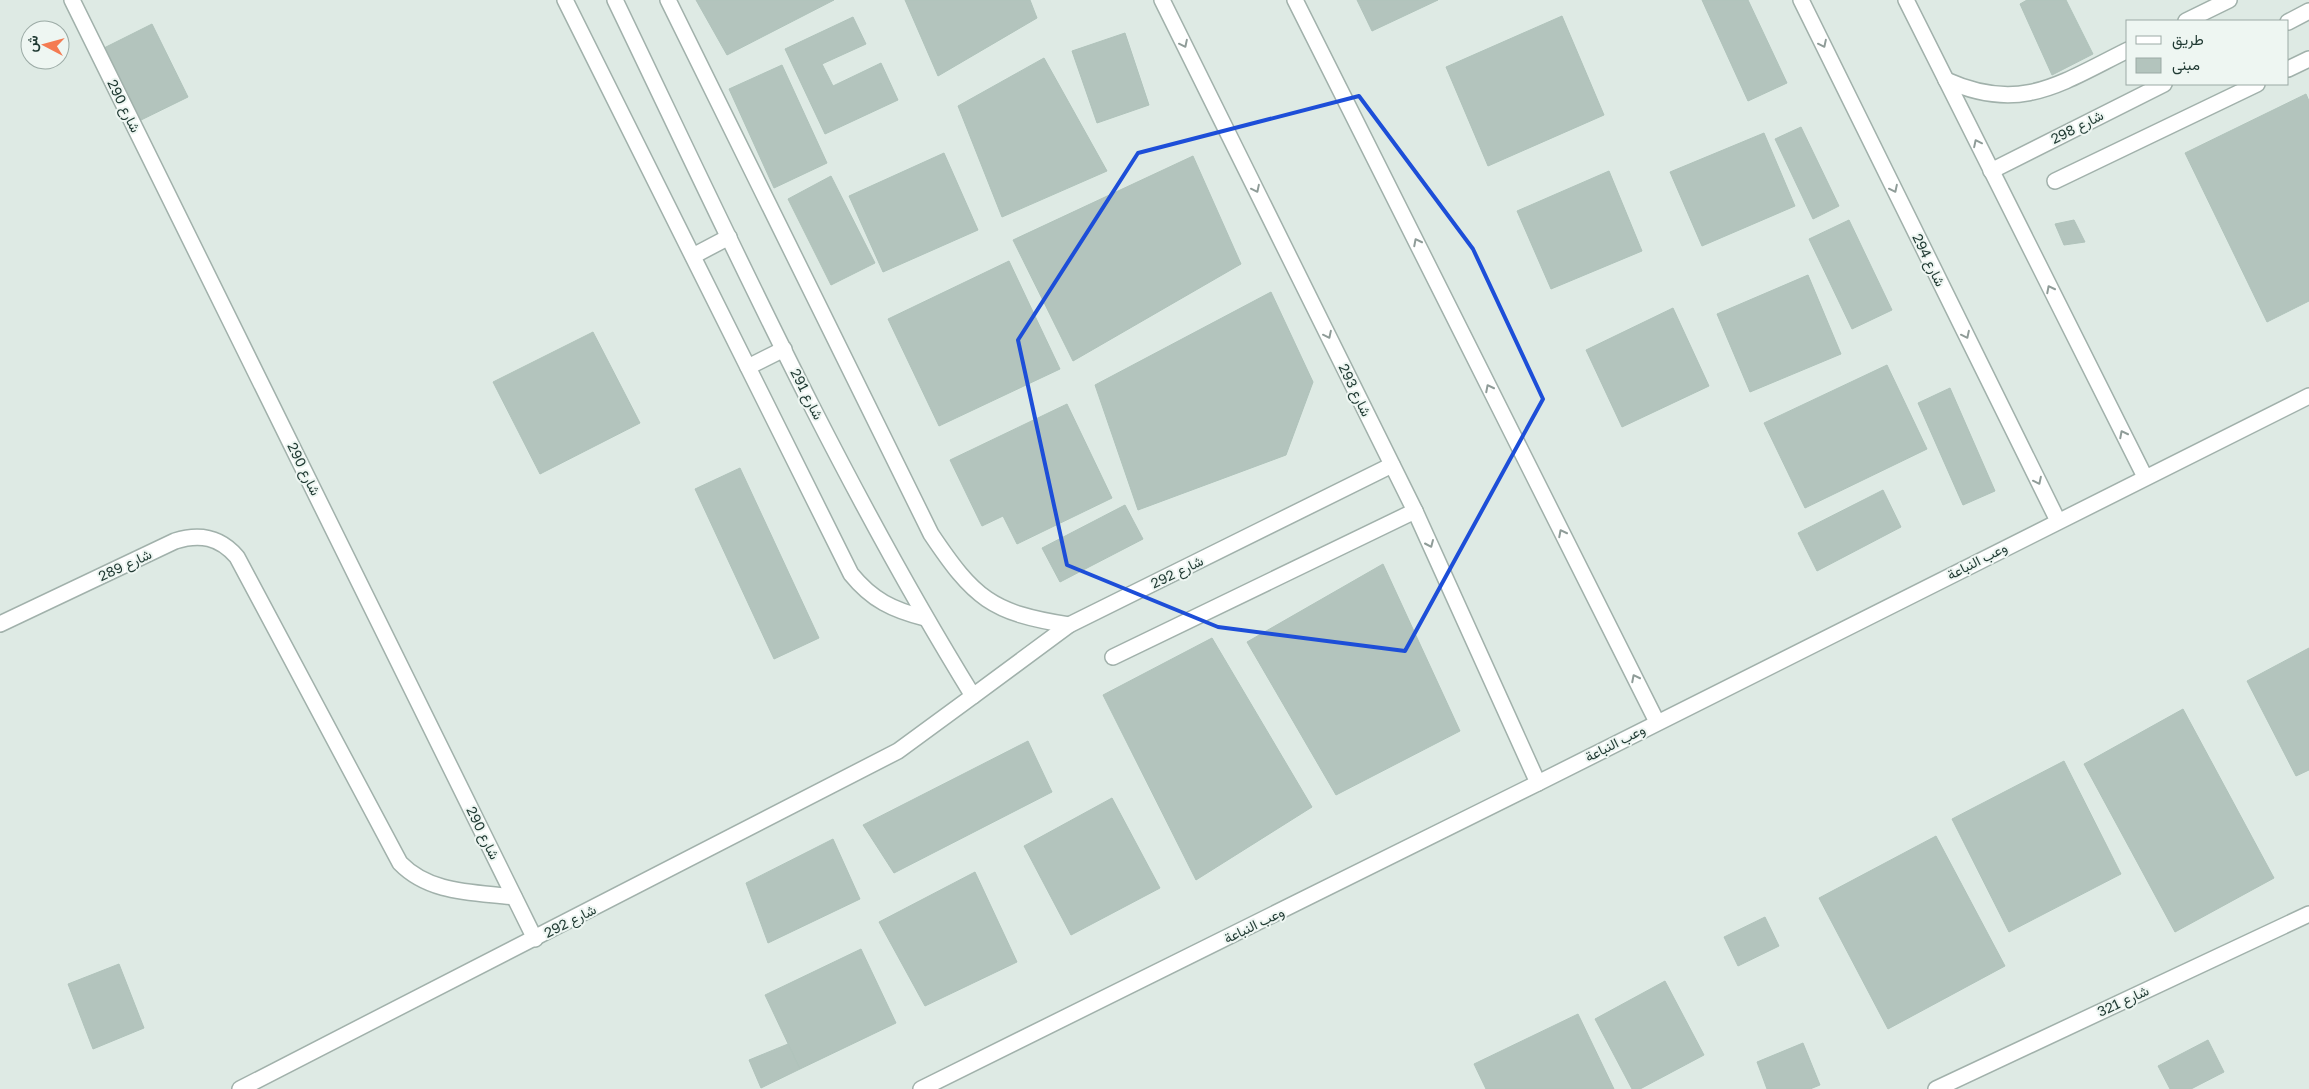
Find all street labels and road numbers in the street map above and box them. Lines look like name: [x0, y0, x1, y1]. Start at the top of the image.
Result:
street label: شارع 290: [102, 76, 145, 136]
street label: شارع 298: [2048, 106, 2107, 150]
street label: شارع 294: [1907, 231, 1950, 290]
street label: شارع 293: [1333, 361, 1375, 420]
street label: شارع 291: [785, 365, 828, 424]
street label: شارع 290: [282, 439, 325, 499]
street label: وعب النباعة: [1944, 538, 2010, 584]
street label: شارع 289: [95, 545, 155, 587]
street label: شارع 292: [1148, 552, 1207, 594]
street label: وعب النباعة: [1582, 720, 1648, 766]
street label: شارع 290: [461, 803, 504, 863]
street label: شارع 292: [541, 900, 600, 944]
street label: وعب النباعة: [1221, 903, 1287, 947]
street label: شارع 321: [2094, 981, 2152, 1023]

